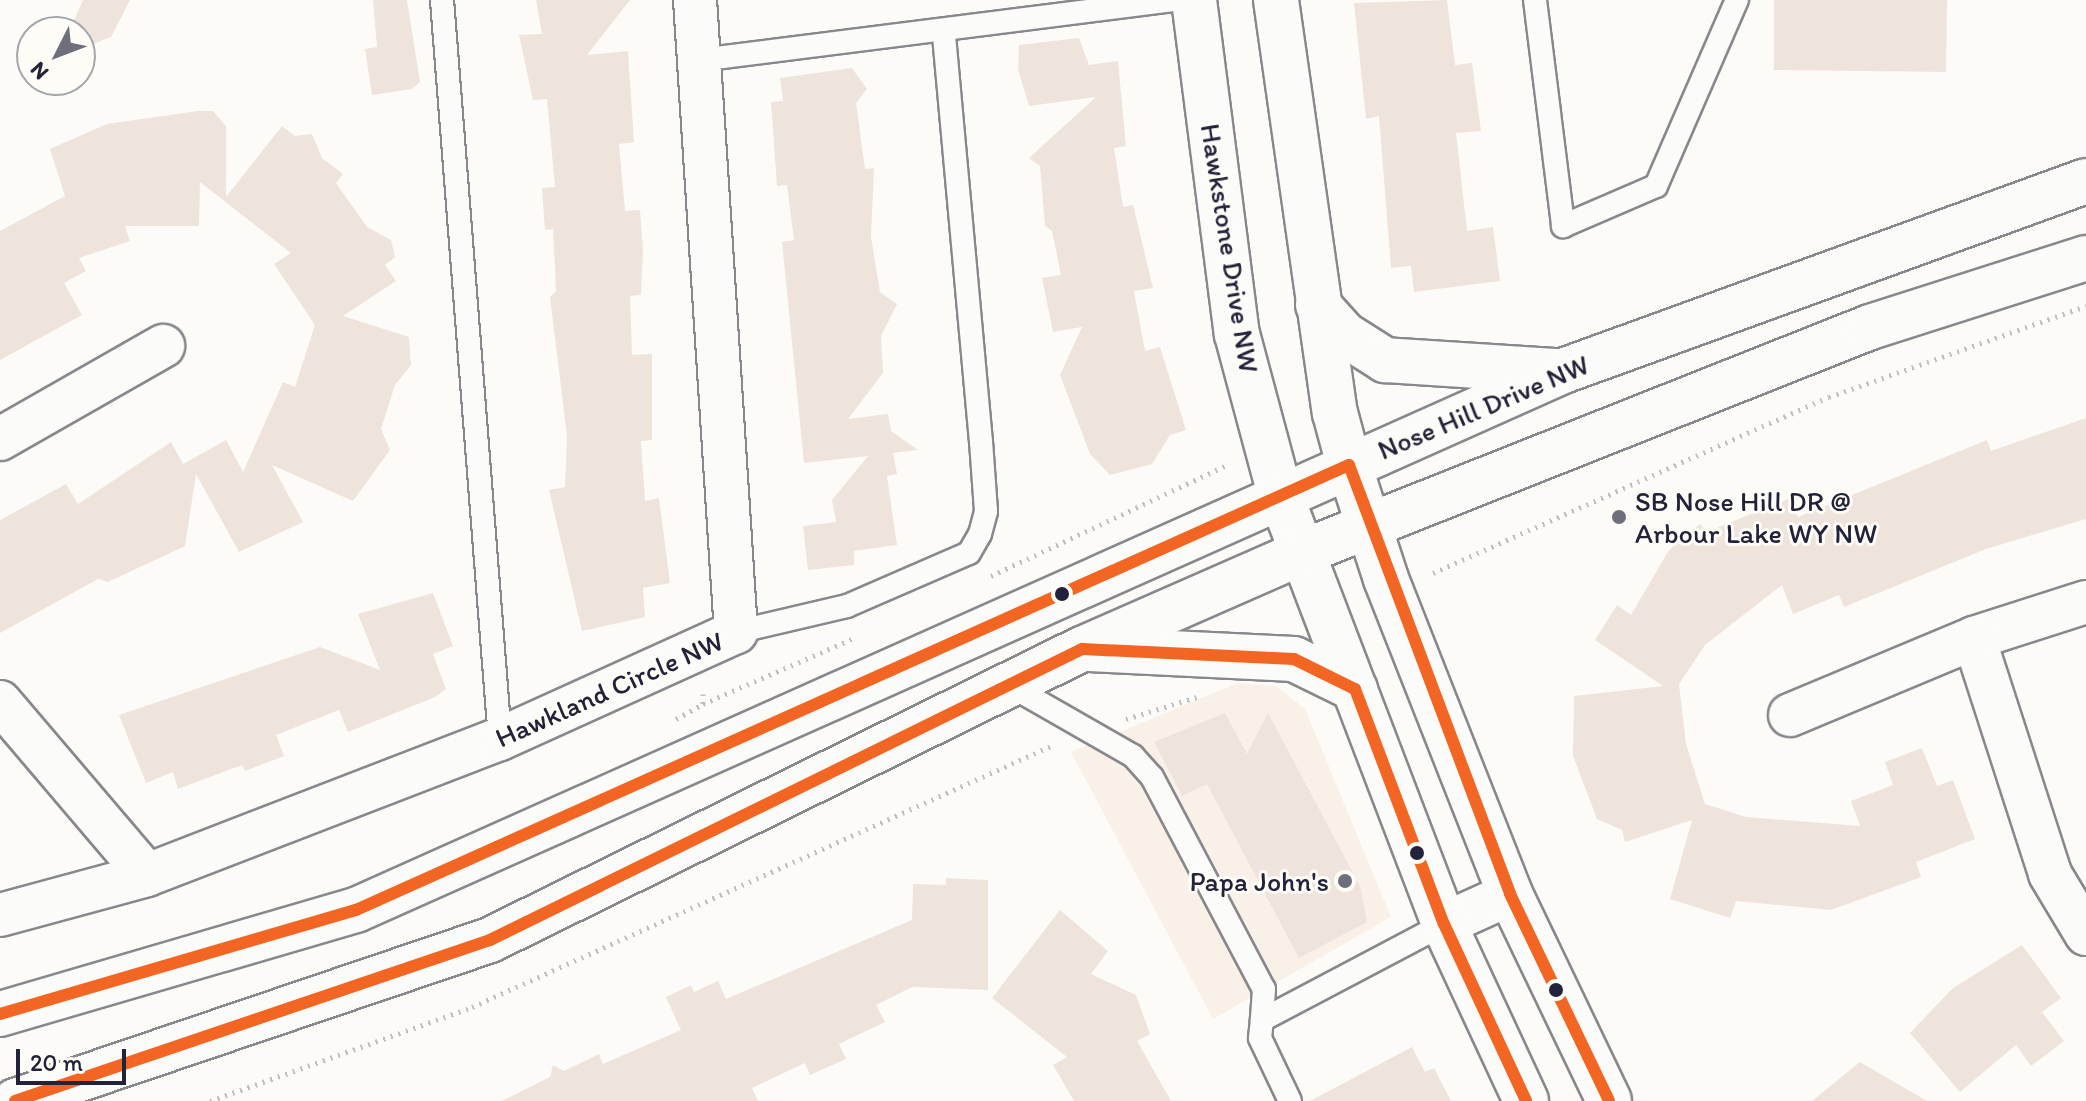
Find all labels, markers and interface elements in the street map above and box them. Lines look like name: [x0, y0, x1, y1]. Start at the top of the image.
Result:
north arrow: [16, 16, 96, 96]
text: N: [24, 57, 54, 86]
street label: Hawkstone Drive NW: [1194, 121, 1266, 375]
street label: Nose Hill Drive NW: [1372, 347, 1594, 467]
place label: SB Nose Hill DR @ Arbour Lake WY NW: [1635, 484, 1877, 550]
marker: SB Nose Hill DR @ Arbour Lake WY NW: [1610, 508, 1628, 526]
unlabelled marker: [1054, 586, 1070, 602]
street label: Hawkland Circle NW: [490, 624, 728, 754]
unlabelled marker: [1409, 845, 1425, 861]
place label: Papa John's: [1189, 864, 1329, 898]
marker: Papa John's: [1336, 872, 1354, 890]
unlabelled marker: [1548, 982, 1564, 998]
scale bar: [20, 1033, 130, 1083]
text: 20 m: [30, 1048, 83, 1077]

